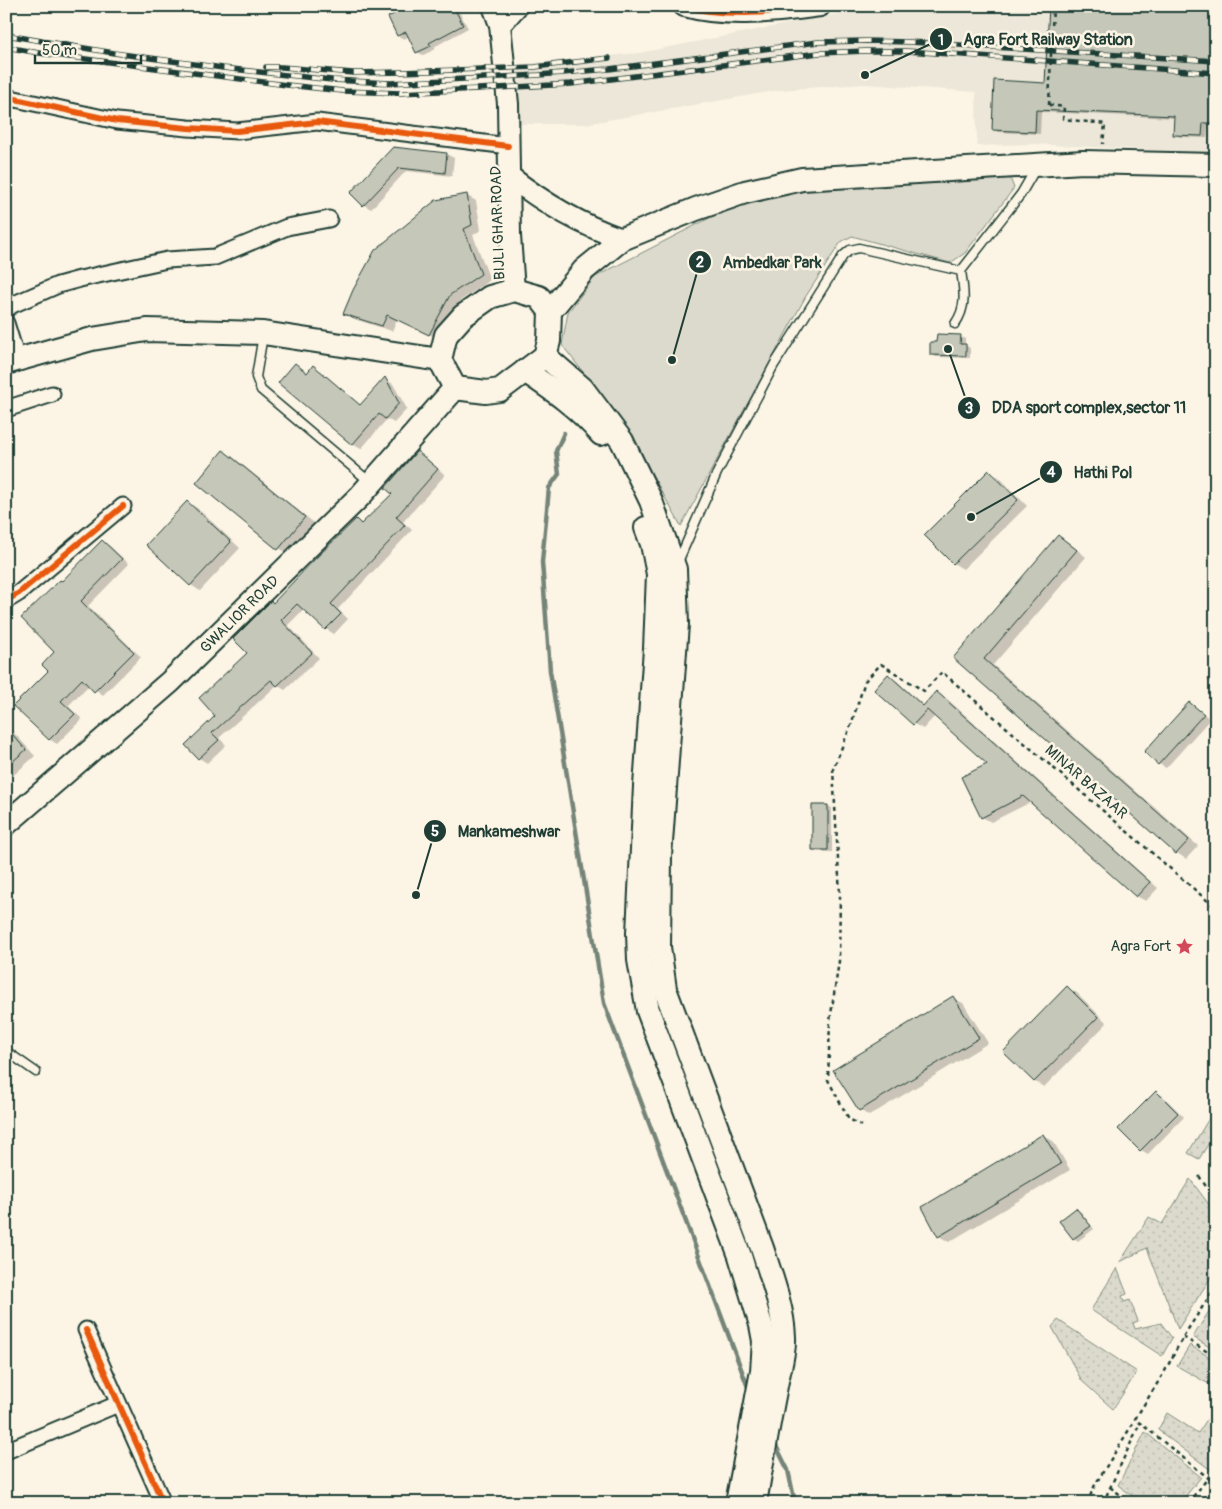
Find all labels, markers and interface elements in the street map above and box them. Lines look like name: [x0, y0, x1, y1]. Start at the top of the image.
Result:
callout: Agra Fort Railway Station: [928, 24, 1143, 55]
text: Agra Fort Railway Station: [963, 30, 1133, 50]
text: 1: [938, 31, 944, 50]
scale bar: [35, 32, 141, 64]
text: 50 m: [42, 41, 77, 60]
street label: BIJLI GHAR ROAD: [487, 166, 509, 280]
callout: Ambedkar Park: [687, 246, 831, 277]
text: 2: [696, 253, 704, 272]
text: Ambedkar Park: [722, 253, 822, 273]
callout: DDA sport complex,sector 11: [957, 392, 1196, 423]
text: DDA sport complex,sector 11: [992, 398, 1186, 418]
text: 3: [965, 399, 973, 418]
callout: Hathi Pol: [1039, 457, 1143, 488]
text: 4: [1047, 463, 1056, 482]
text: Hathi Pol: [1074, 463, 1133, 483]
street label: GWALIOR ROAD: [196, 571, 283, 657]
street label: MINAR BAZAAR: [1041, 741, 1132, 823]
callout: Mankameshwar: [423, 816, 570, 847]
text: 5: [431, 822, 439, 841]
text: Mankameshwar: [458, 822, 560, 842]
place icon: Agra Fort: [1175, 936, 1195, 956]
place label: Agra Fort: [1110, 937, 1172, 956]

